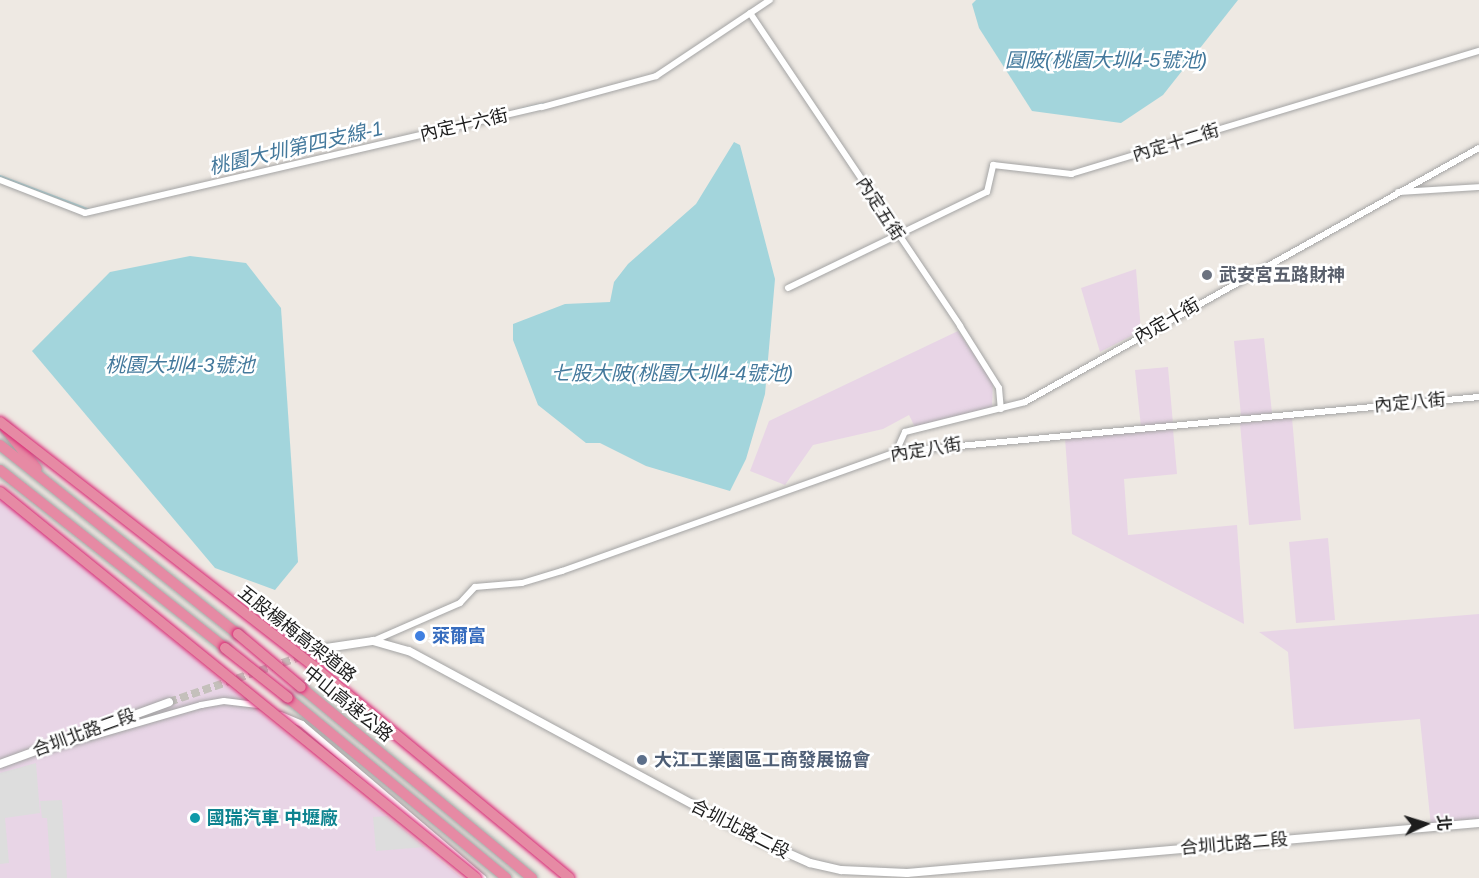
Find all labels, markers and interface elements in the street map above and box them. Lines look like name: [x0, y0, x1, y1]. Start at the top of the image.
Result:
water label: 圓陂(桃園大圳4-5號池): [1005, 48, 1207, 72]
street label: 內定十六街: [418, 104, 510, 146]
water label: 桃園大圳第四支線-1: [207, 116, 385, 180]
street label: 內定十二街: [1130, 120, 1222, 166]
street label: 內定五街: [851, 173, 909, 245]
place label: 武安宮五路財神: [1219, 264, 1345, 286]
marker: 武安宮五路財神: [1200, 268, 1214, 282]
street label: 內定十街: [1130, 294, 1204, 348]
water label: 桃園大圳4-3號池: [106, 353, 254, 377]
water label: 七股大陂(桃園大圳4-4號池): [551, 361, 793, 385]
street label: 內定八街: [1373, 389, 1447, 417]
street label: 內定八街: [889, 434, 963, 466]
street label: 五股楊梅高架道路: [234, 581, 360, 687]
place label: 萊爾富: [432, 625, 486, 647]
marker: 萊爾富: [413, 629, 427, 643]
street label: 中山高速公路: [299, 662, 397, 746]
street label: 合圳北路二段: [30, 704, 138, 762]
place label: 大江工業園區工商發展協會: [654, 749, 870, 771]
marker: 大江工業園區工商發展協會: [635, 753, 649, 767]
north arrow: [1395, 794, 1455, 854]
street label: 合圳北路二段: [687, 795, 793, 863]
place label: 國瑞汽車 中壢廠: [207, 807, 338, 829]
marker: 國瑞汽車 中壢廠: [188, 811, 202, 825]
text: 北: [1434, 814, 1452, 831]
street label: 合圳北路二段: [1179, 829, 1289, 859]

